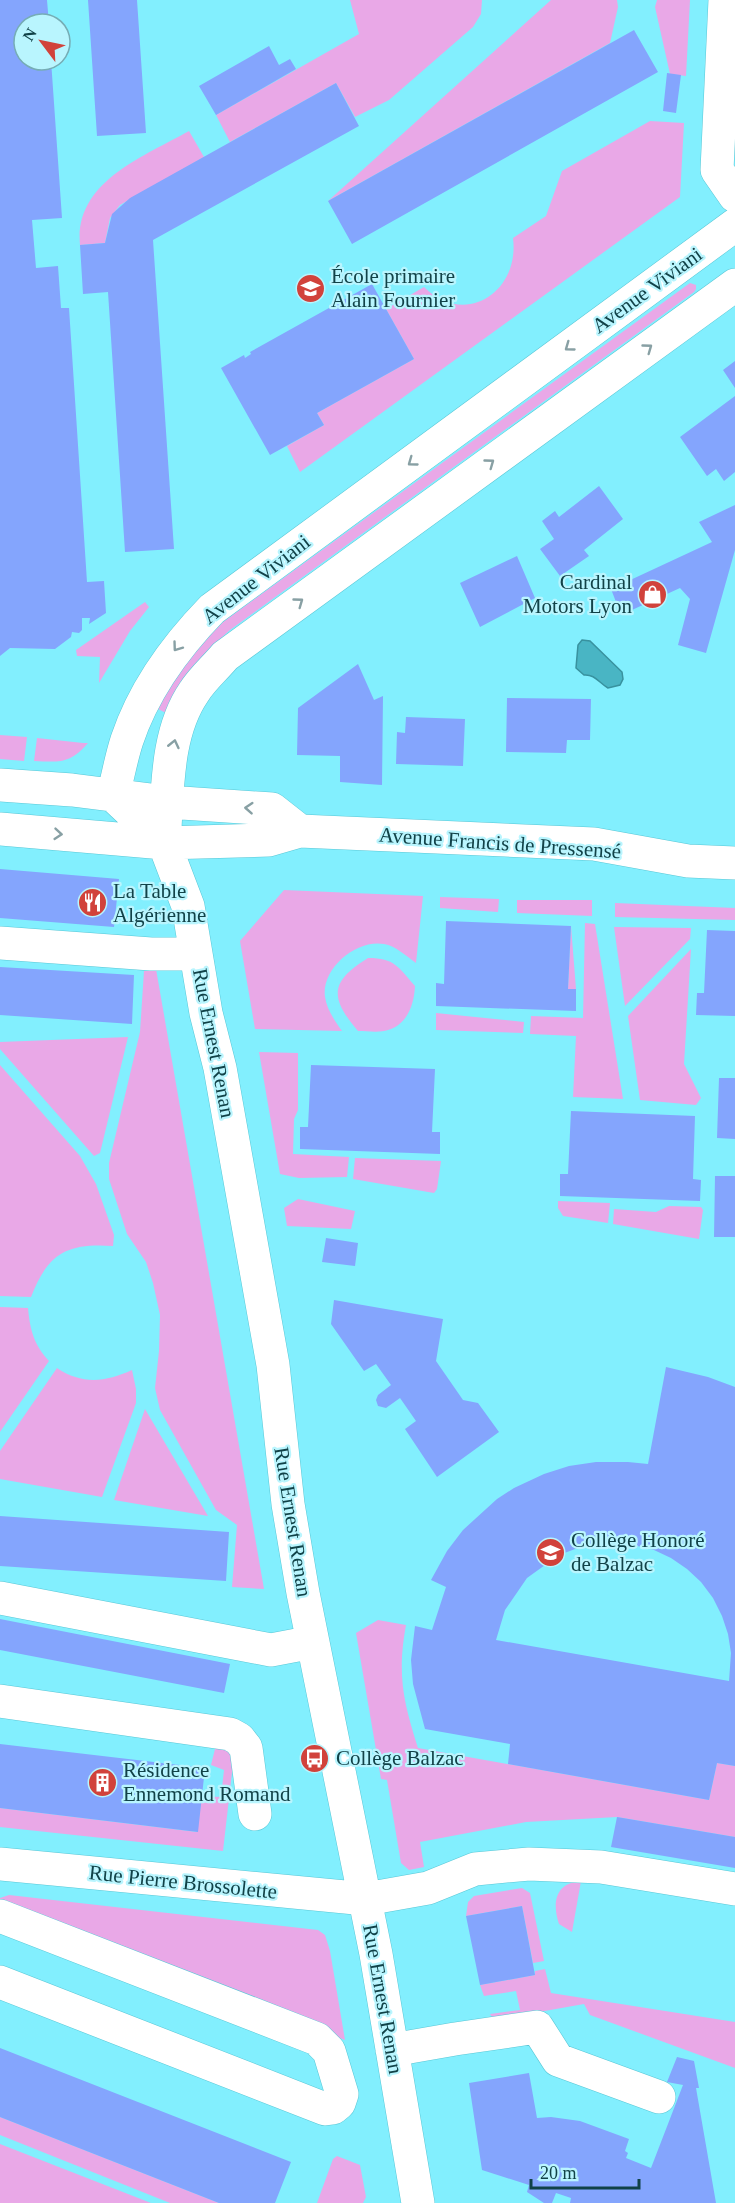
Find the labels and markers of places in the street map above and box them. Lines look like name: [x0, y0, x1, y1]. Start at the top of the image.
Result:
place label: École primaire Alain Fournier: [331, 264, 455, 312]
school or university icon: École primaire Alain Fournier: [294, 272, 326, 304]
place label: Cardinal Motors Lyon: [523, 570, 632, 618]
shop icon: Cardinal Motors Lyon: [637, 578, 669, 610]
place label: La Table Algérienne: [113, 879, 206, 927]
restaurant icon: La Table Algérienne: [76, 887, 108, 919]
place label: Collège Honoré de Balzac: [571, 1528, 705, 1576]
school or university icon: Collège Honoré de Balzac: [534, 1536, 566, 1568]
bus stop icon: Collège Balzac: [299, 1742, 331, 1774]
place label: Collège Balzac: [336, 1746, 464, 1770]
place label: Résidence Ennemond Romand: [123, 1758, 291, 1806]
building icon: Résidence Ennemond Romand: [86, 1766, 118, 1798]

